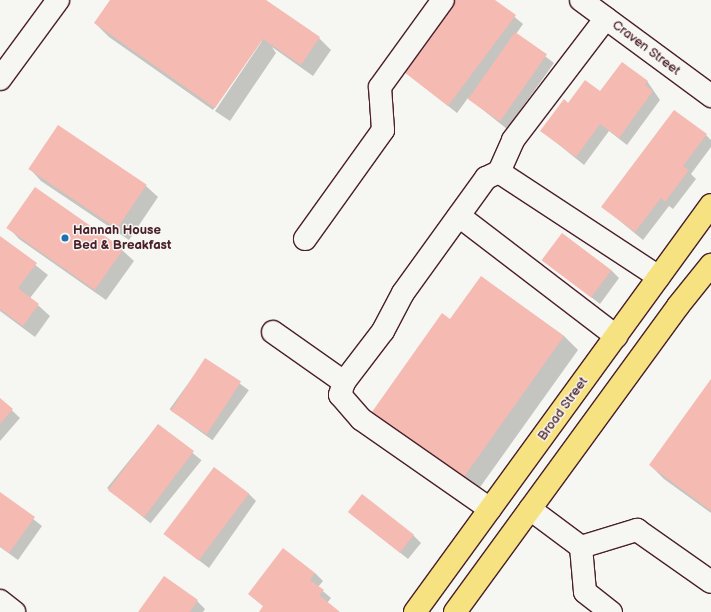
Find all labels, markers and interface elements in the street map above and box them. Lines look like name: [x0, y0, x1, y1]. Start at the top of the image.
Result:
street label: Craven Street: [609, 17, 683, 79]
place label: Hannah House Bed & Breakfast: [73, 223, 171, 254]
marker: Hannah House Bed & Breakfast: [60, 233, 70, 243]
street label: Broad Street: [535, 374, 591, 444]

